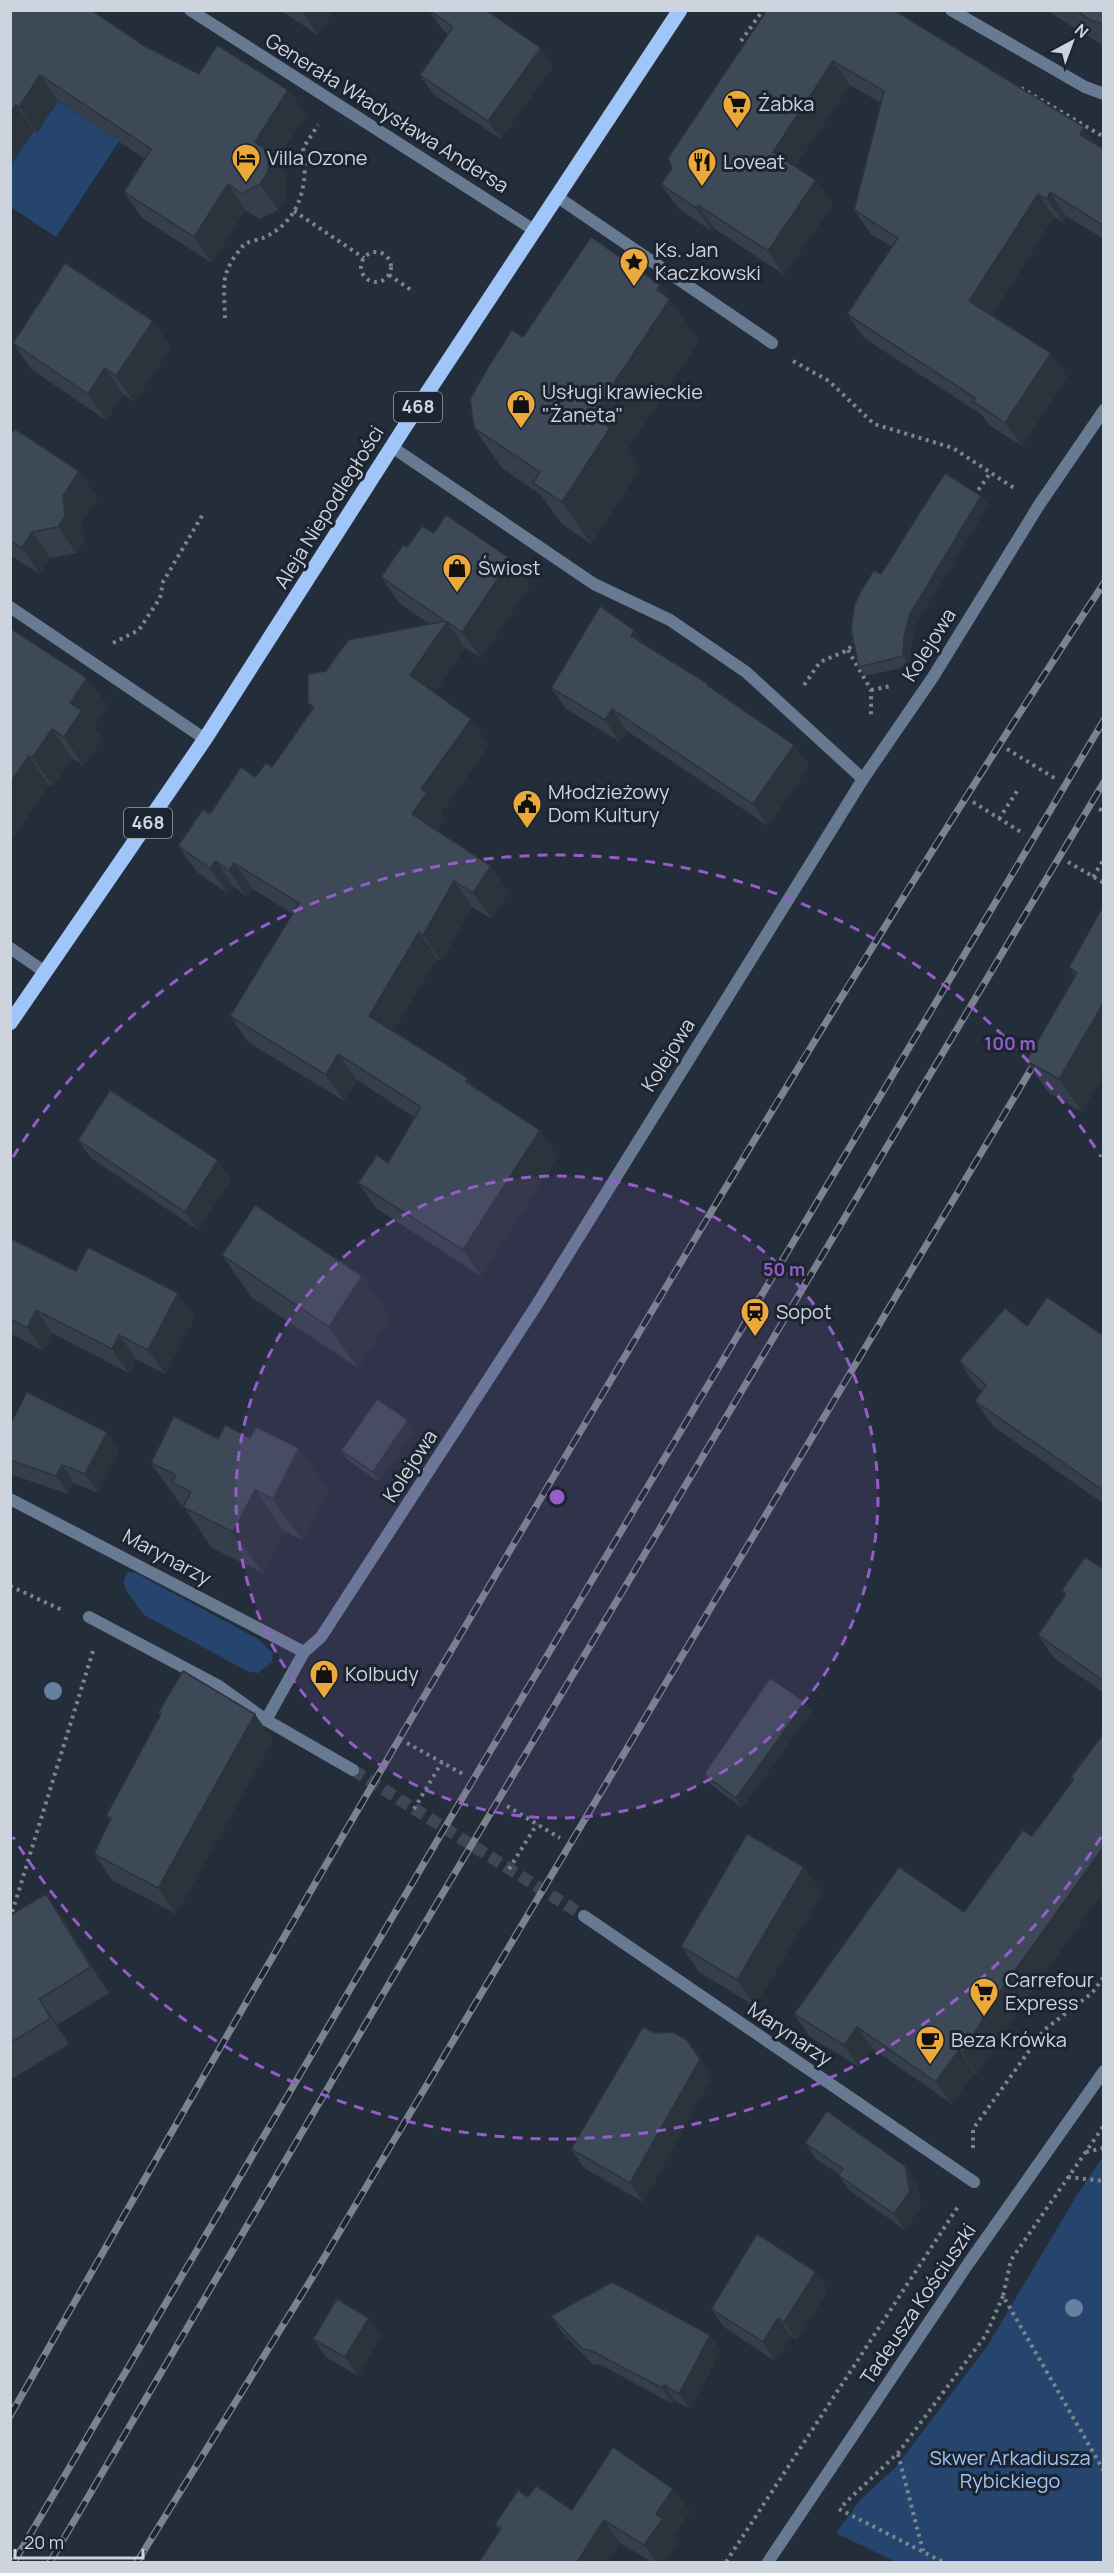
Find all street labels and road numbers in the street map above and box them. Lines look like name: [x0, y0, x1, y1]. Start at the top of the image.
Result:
street label: Generała Władysława Andersa: [261, 26, 514, 199]
road number: 468: [394, 392, 442, 422]
street label: Aleja Niepodległości: [267, 420, 390, 593]
street label: Kolejowa: [896, 603, 962, 686]
road number: 468: [124, 808, 172, 838]
street label: Kolejowa: [635, 1013, 701, 1096]
street label: Kolejowa: [376, 1424, 443, 1507]
street label: Marynarzy: [118, 1522, 217, 1591]
street label: Marynarzy: [743, 1995, 838, 2072]
street label: Tadeusza Kościuszki: [854, 2218, 982, 2390]

